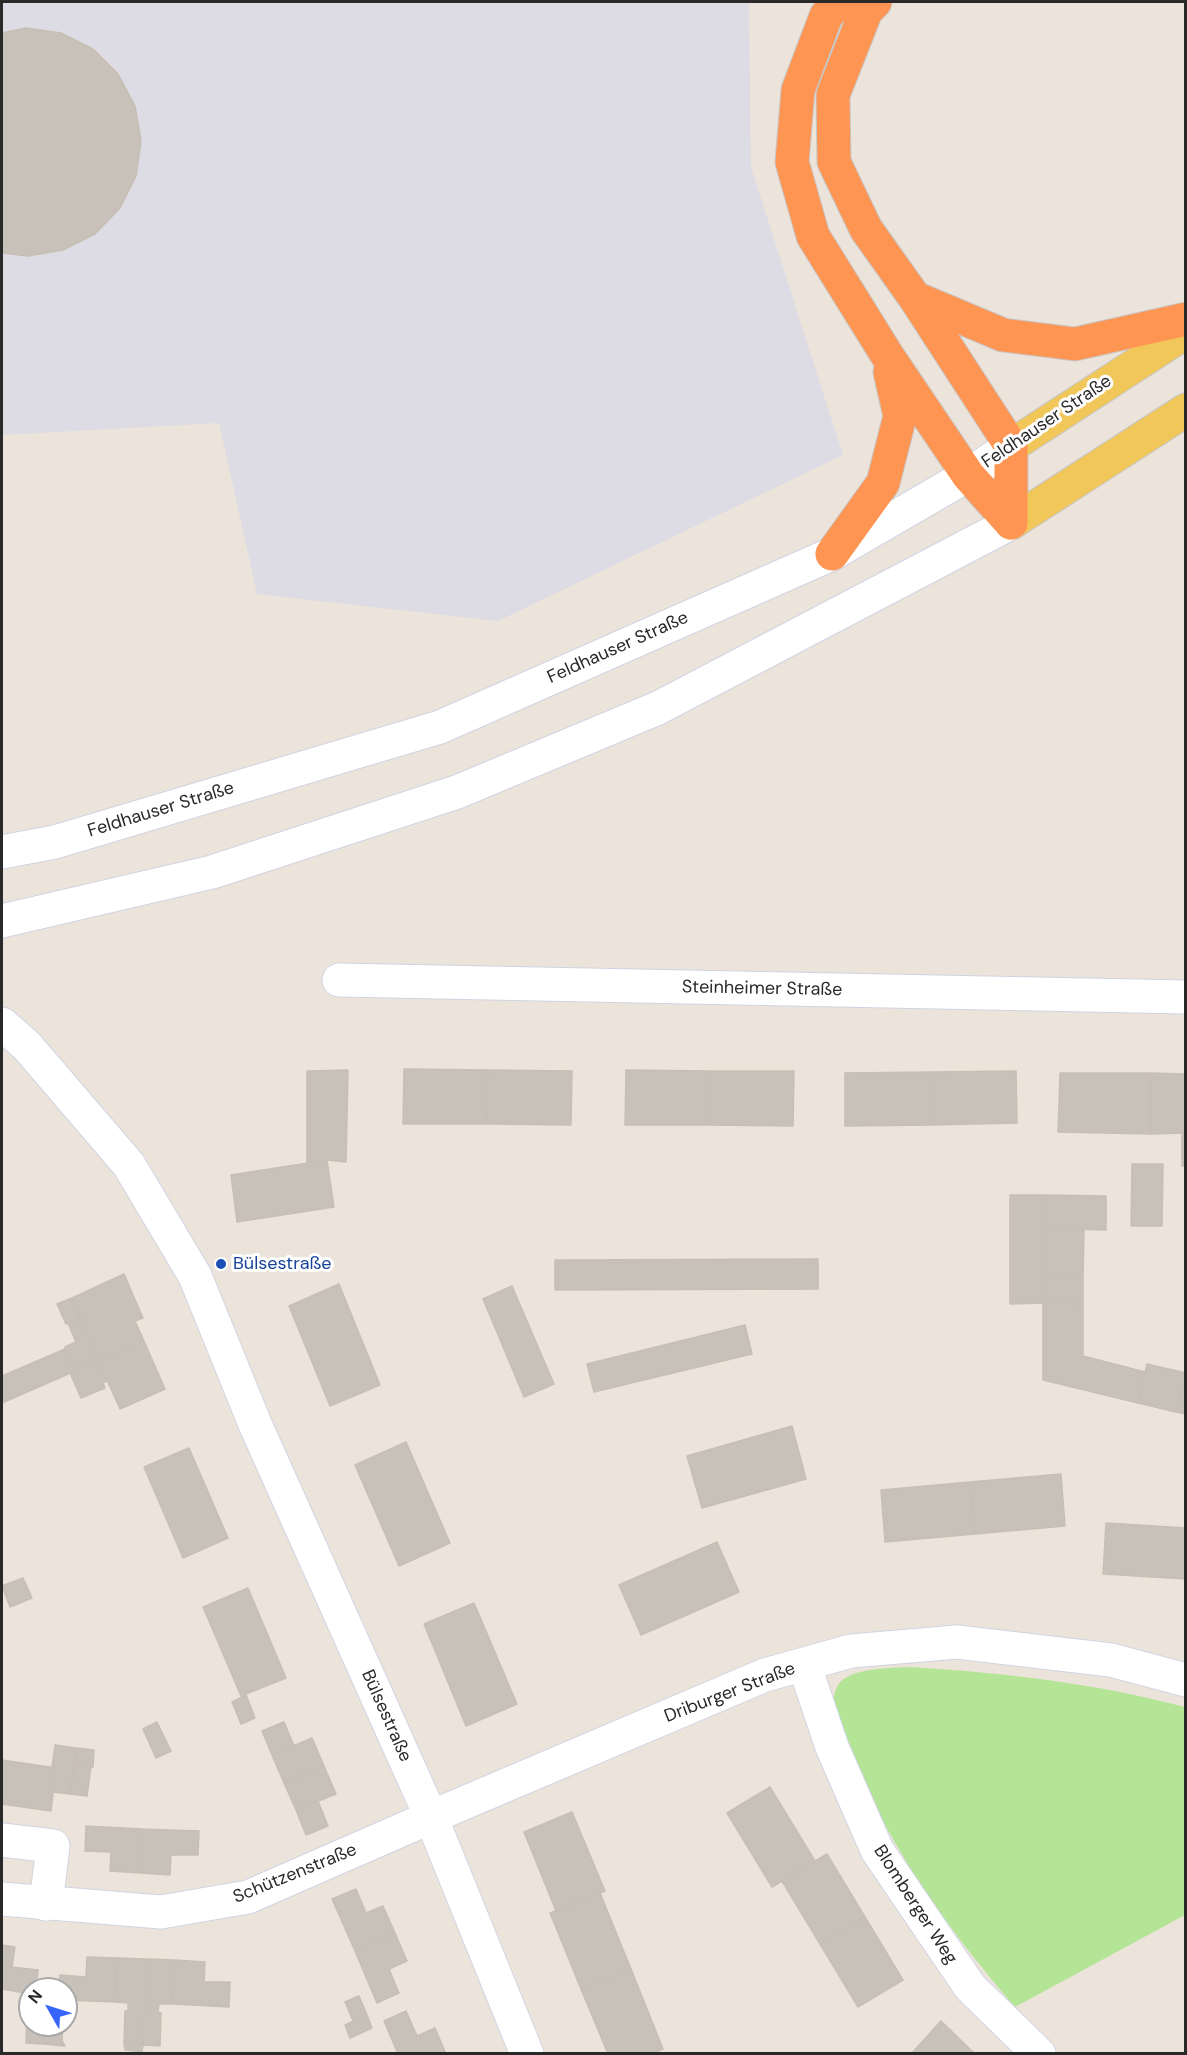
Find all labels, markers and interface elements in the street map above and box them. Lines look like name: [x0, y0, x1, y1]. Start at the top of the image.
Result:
street label: Feldhauser Straße: [978, 371, 1116, 473]
street label: Feldhauser Straße: [544, 607, 692, 689]
street label: Feldhauser Straße: [85, 777, 237, 843]
street label: Steinheimer Straße: [682, 977, 842, 1001]
place label: Bülsestraße: [233, 1253, 331, 1275]
marker: Bülsestraße: [214, 1257, 228, 1271]
street label: Driburger Straße: [661, 1658, 799, 1728]
street label: Bülsestraße: [356, 1667, 416, 1765]
street label: Schützenstraße: [230, 1839, 360, 1909]
street label: Blomberger Weg: [868, 1841, 962, 1969]
north arrow: [18, 1977, 78, 2037]
text: N: [23, 1985, 47, 2008]

